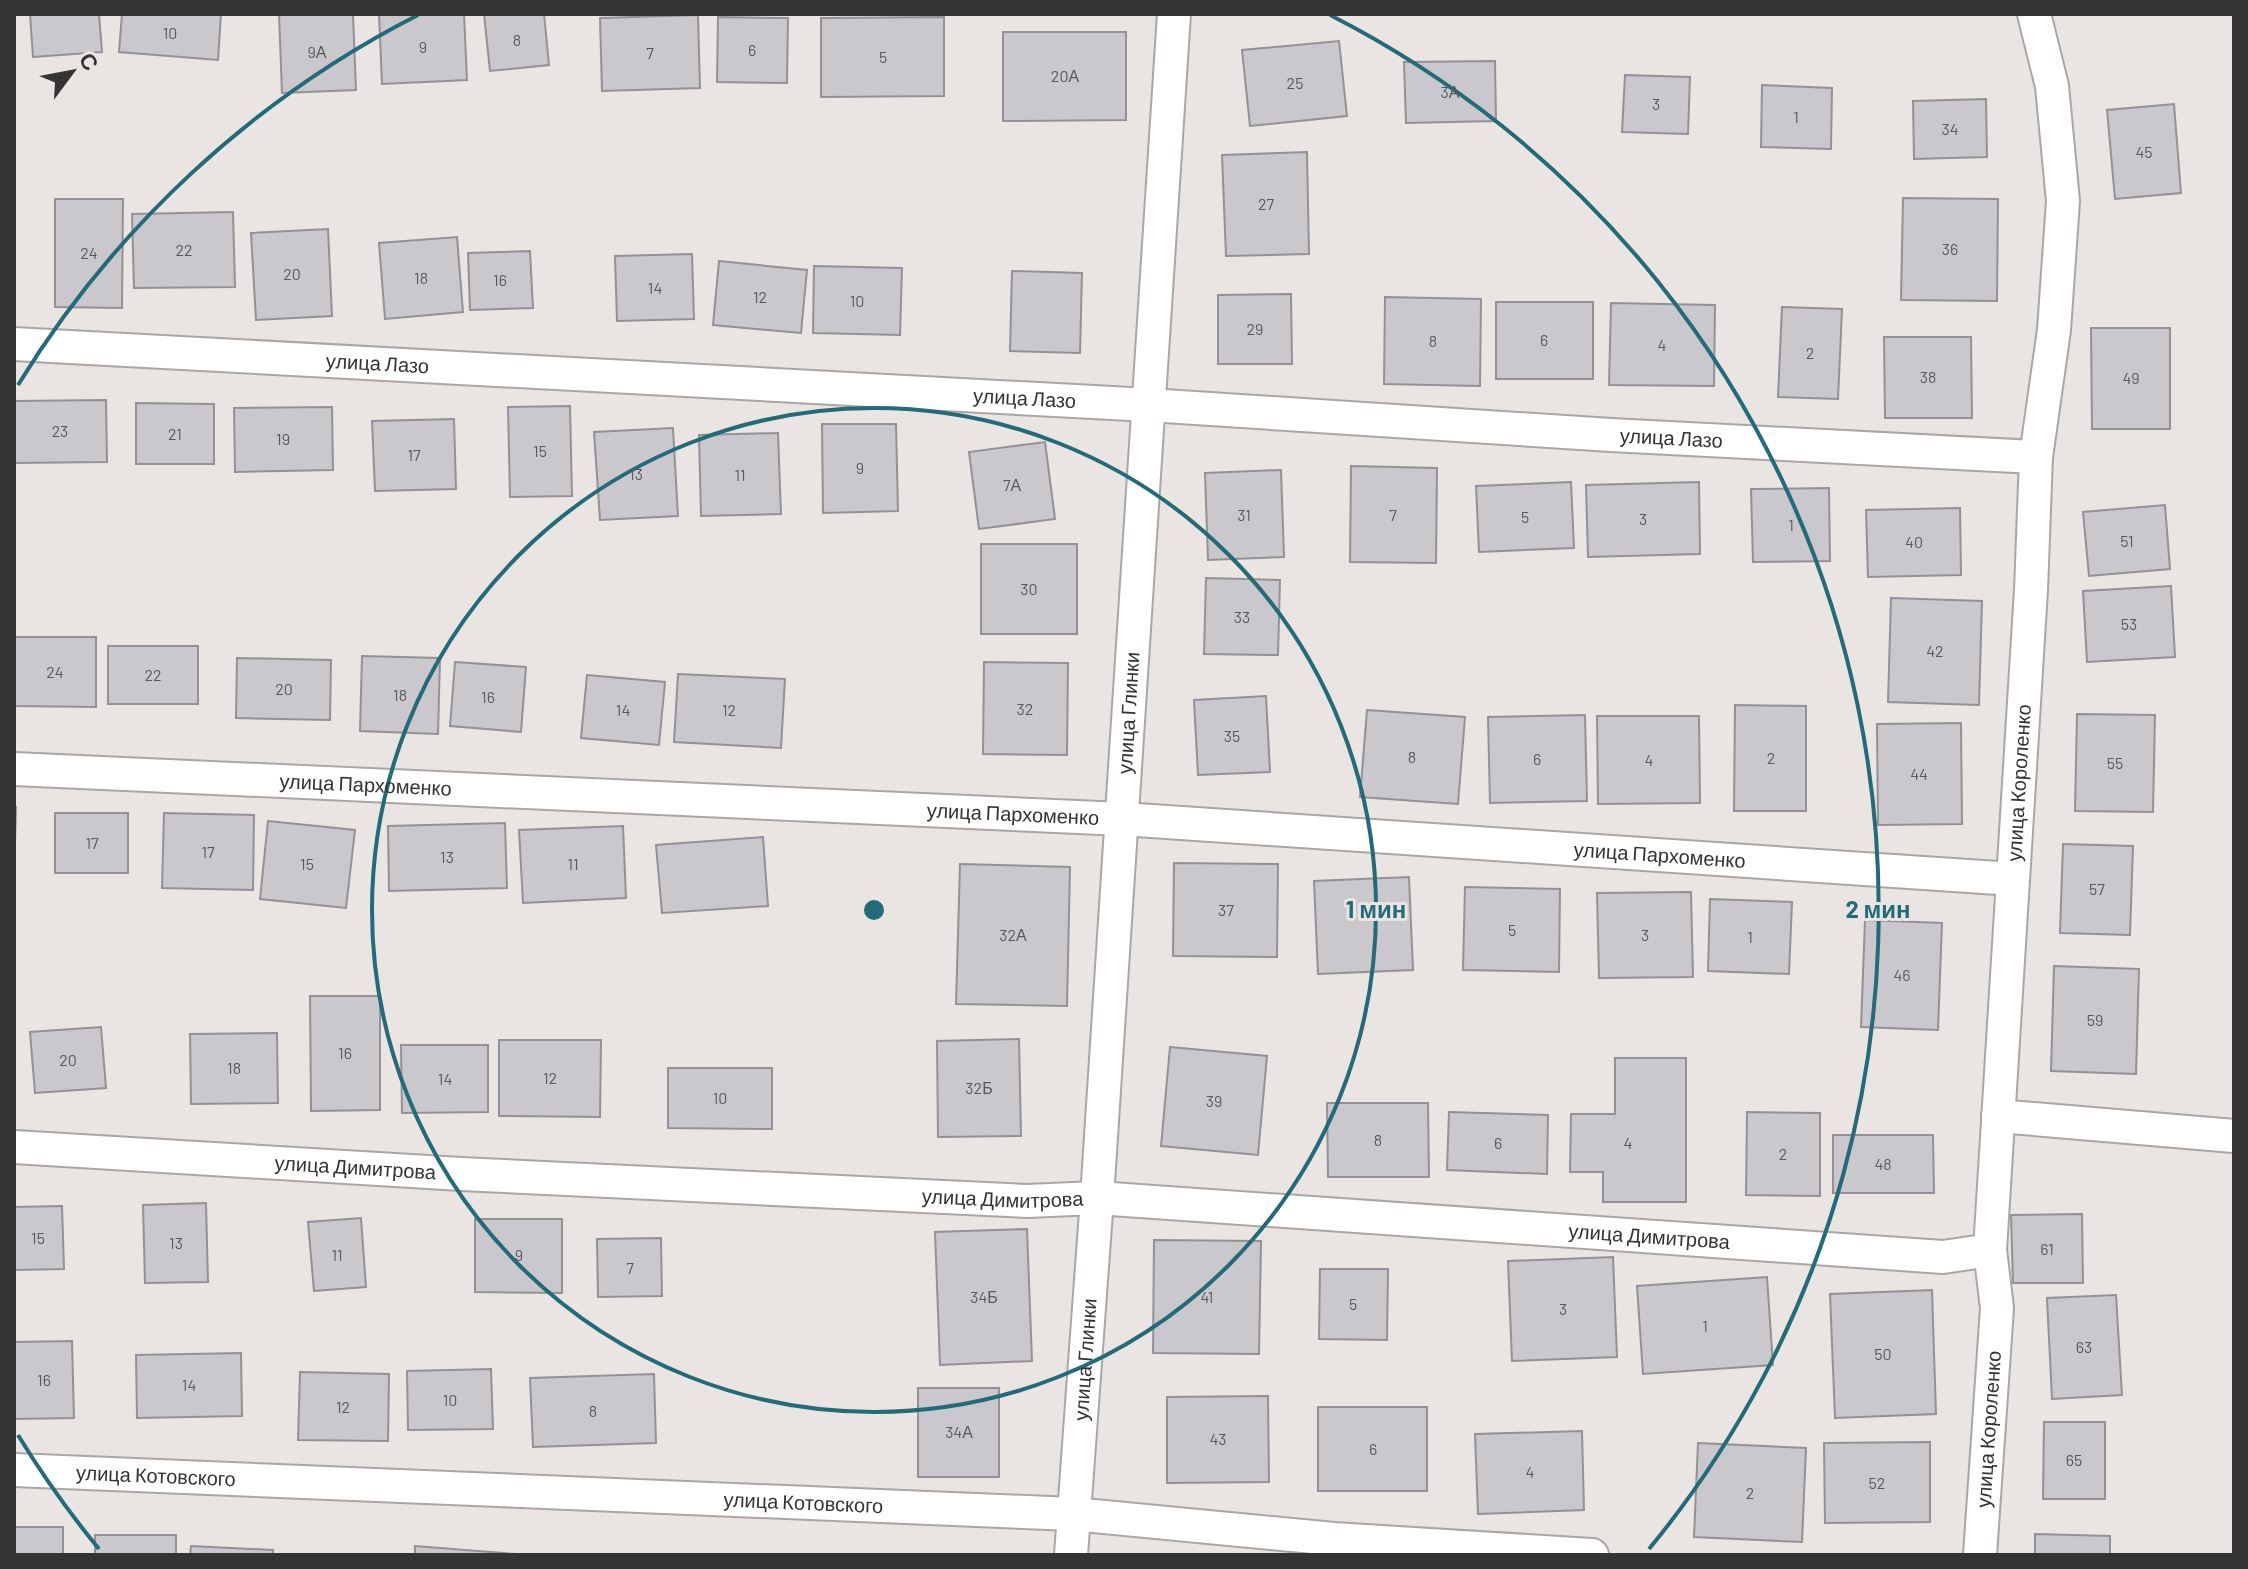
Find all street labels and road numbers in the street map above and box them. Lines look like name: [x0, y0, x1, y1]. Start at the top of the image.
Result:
street label: улица Лазо: [325, 348, 430, 377]
street label: улица Лазо: [972, 383, 1077, 412]
street label: улица Лазо: [1619, 422, 1723, 452]
street label: улица Глинки: [1112, 651, 1143, 775]
street label: улица Короленко: [2001, 703, 2035, 862]
street label: улица Пархоменко: [279, 768, 452, 800]
street label: улица Пархоменко: [926, 797, 1100, 829]
street label: улица Пархоменко: [1573, 836, 1747, 872]
street label: улица Димитрова: [274, 1150, 438, 1184]
street label: улица Димитрова: [921, 1183, 1085, 1212]
street label: улица Димитрова: [1568, 1218, 1732, 1253]
street label: улица Глинки: [1068, 1297, 1101, 1421]
street label: улица Короленко: [1970, 1350, 2005, 1509]
street label: улица Котовского: [76, 1460, 236, 1490]
street label: улица Котовского: [723, 1486, 884, 1517]

